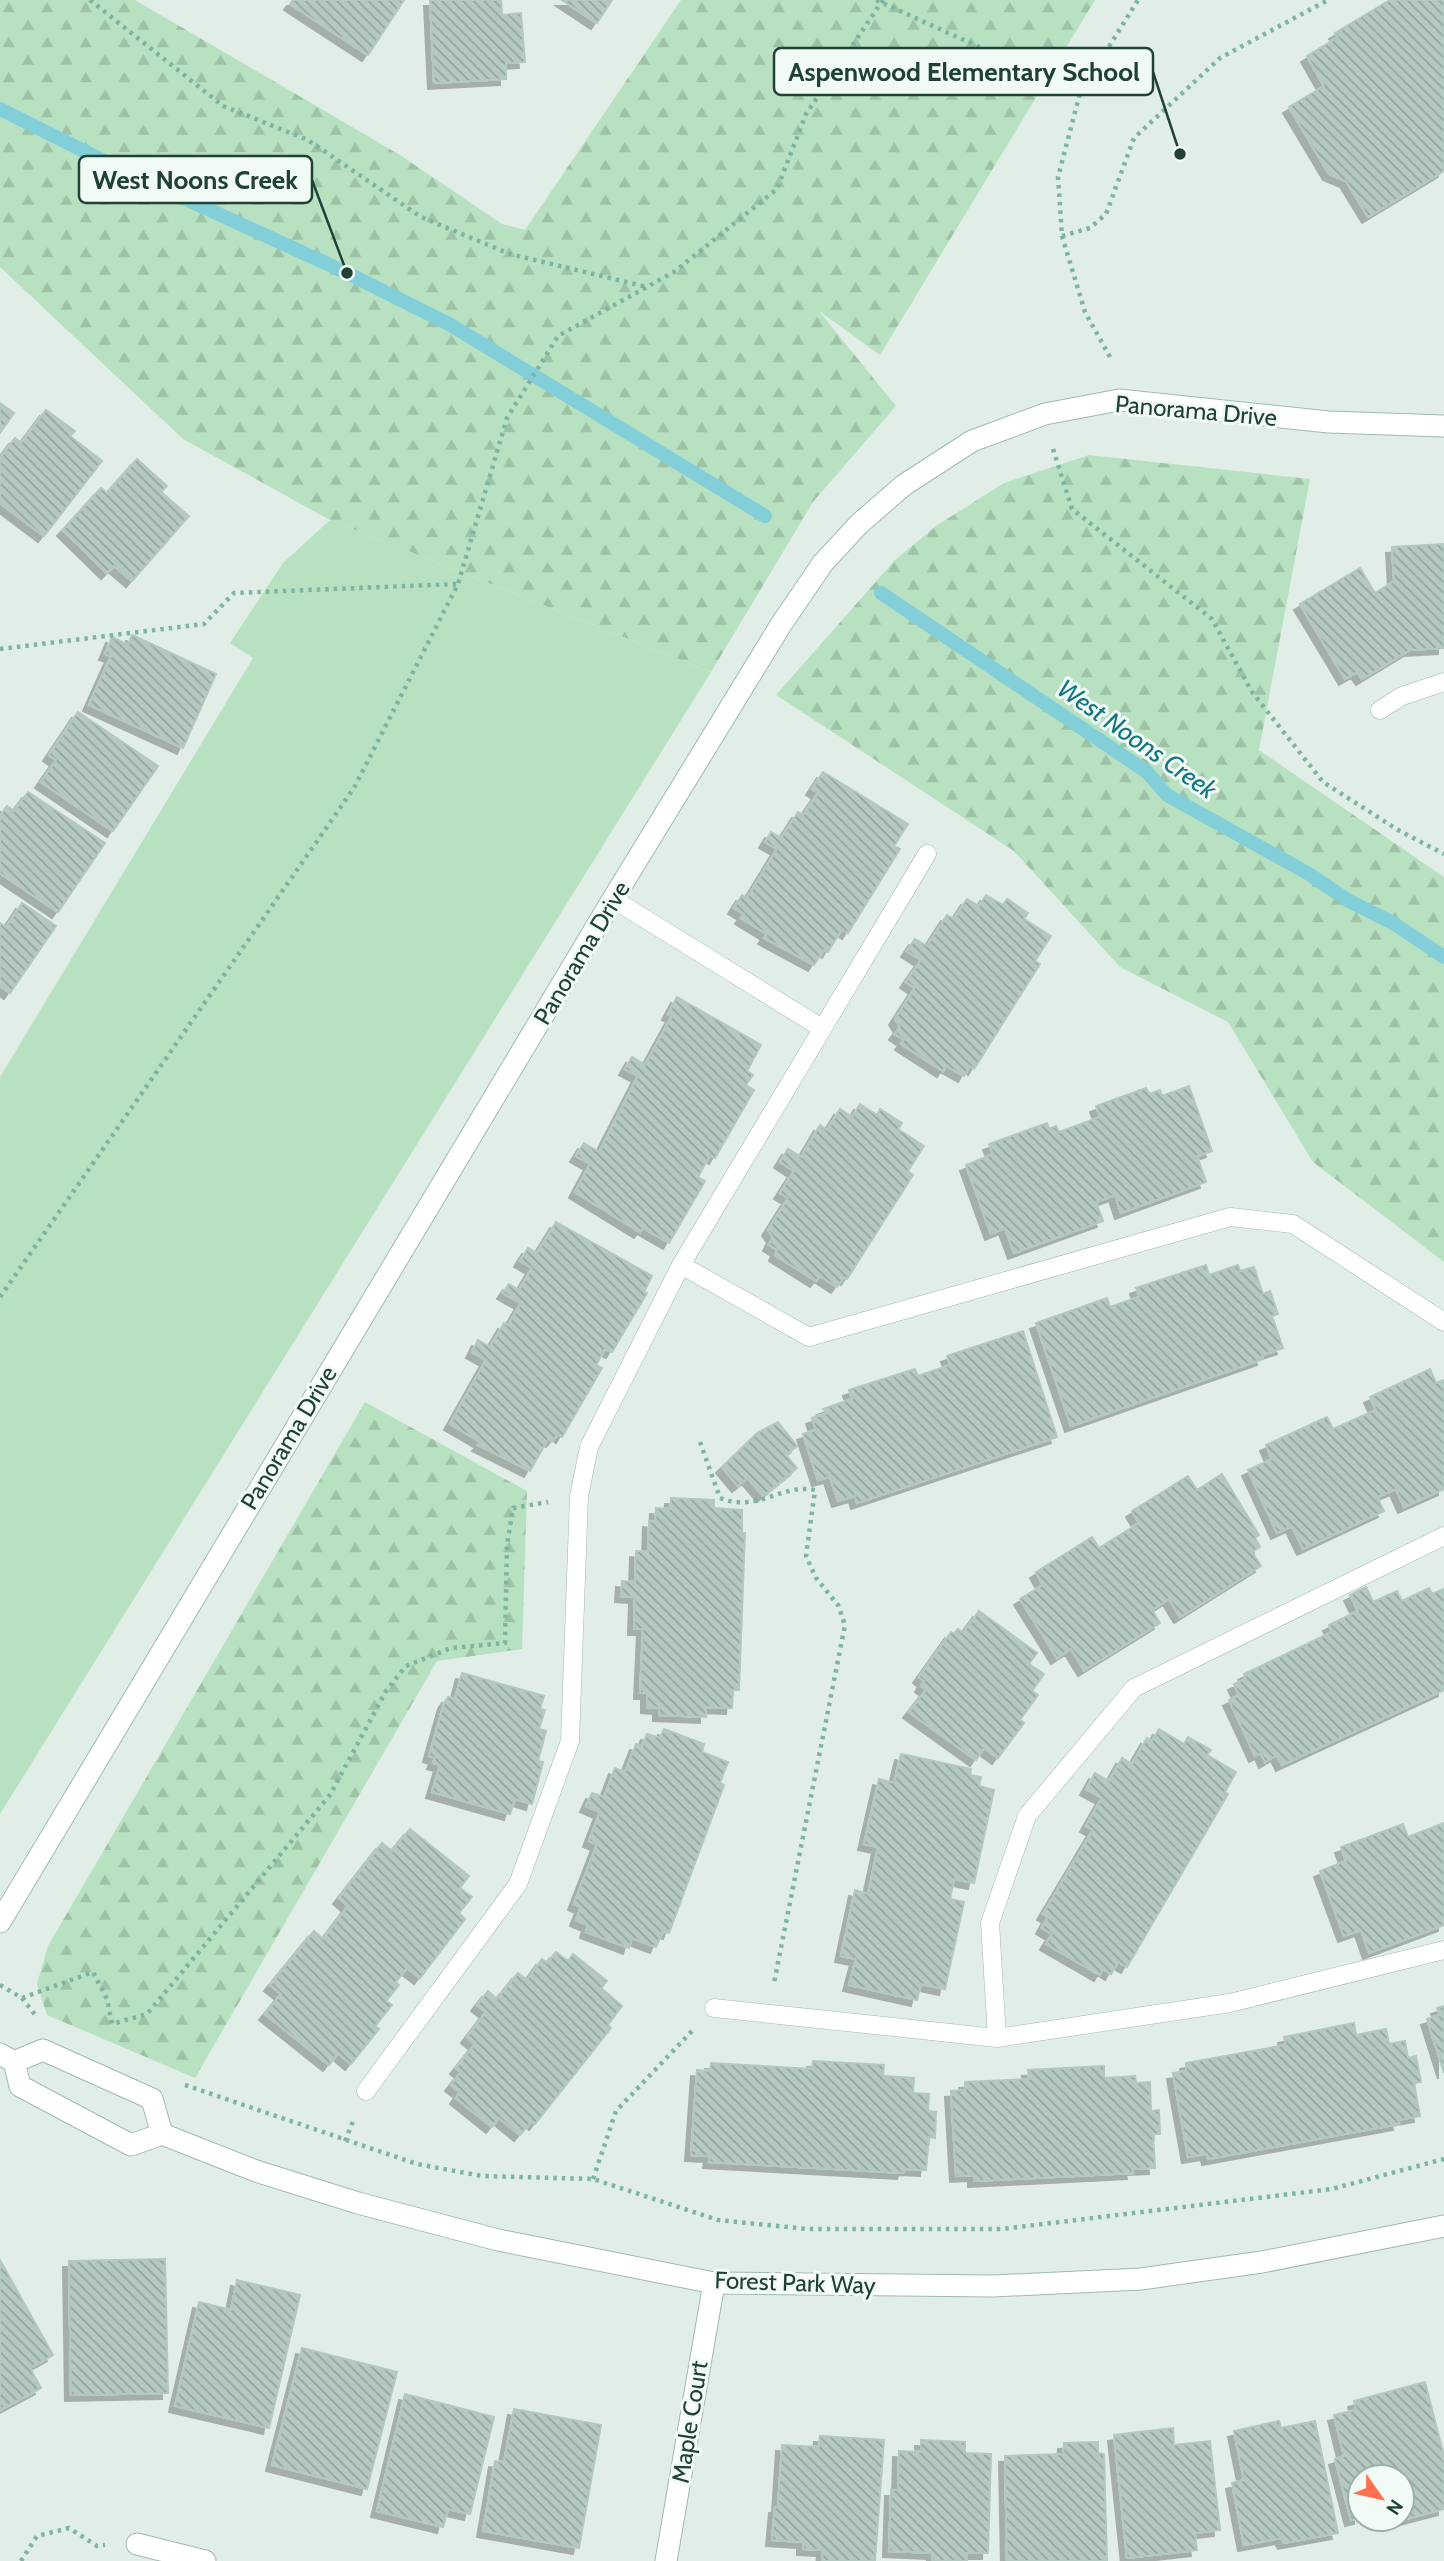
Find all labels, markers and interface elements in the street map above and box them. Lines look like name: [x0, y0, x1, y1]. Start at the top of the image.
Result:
callout: Aspenwood Elementary School: [774, 48, 1153, 95]
text: Aspenwood Elementary School: [788, 56, 1140, 88]
callout: West Noons Creek: [79, 156, 312, 203]
text: West Noons Creek: [92, 164, 298, 196]
street label: Panorama Drive: [1114, 389, 1278, 432]
water label: West Noons Creek: [1051, 672, 1223, 806]
street label: Panorama Drive: [527, 876, 636, 1030]
street label: Panorama Drive: [234, 1361, 343, 1515]
street label: Forest Park Way: [714, 2265, 876, 2300]
street label: Maple Court: [666, 2359, 713, 2485]
north arrow: [1346, 2463, 1416, 2533]
text: N: [1381, 2495, 1408, 2519]

